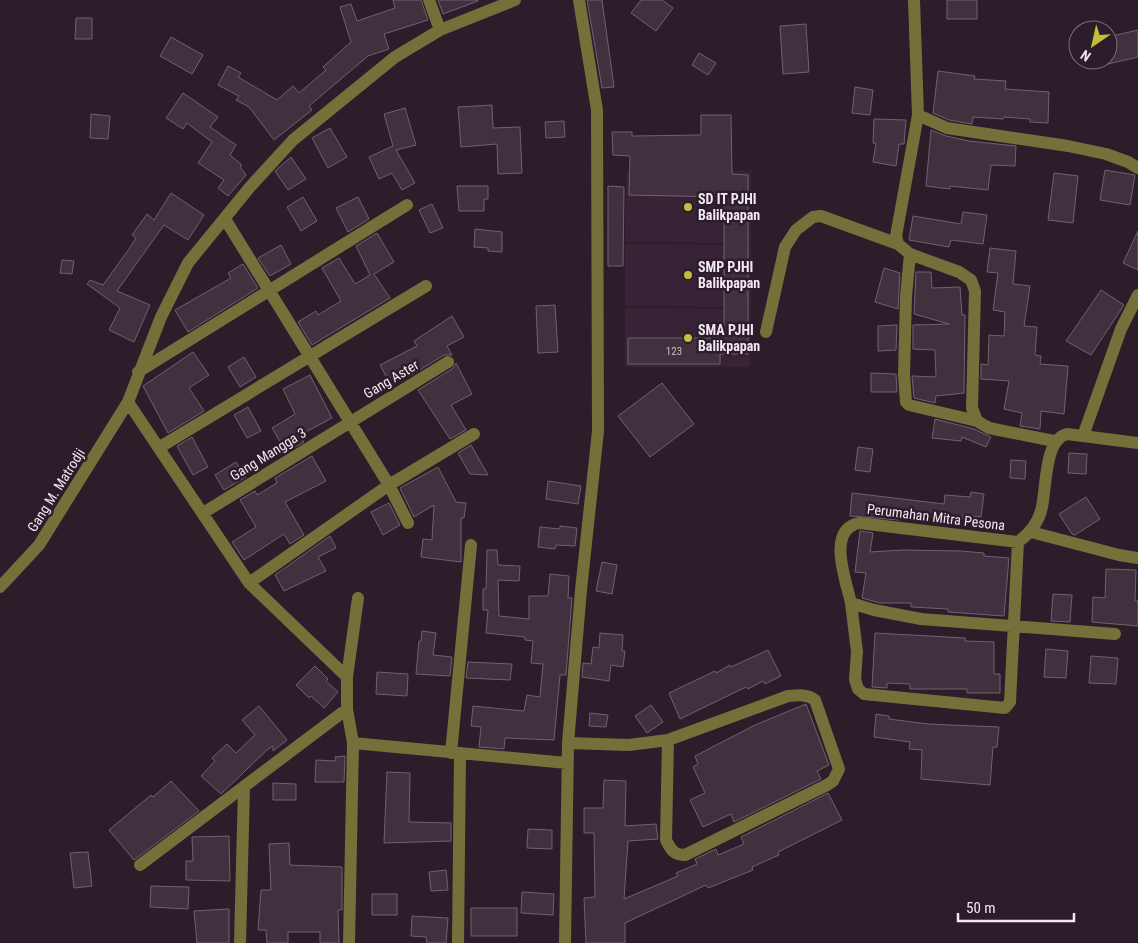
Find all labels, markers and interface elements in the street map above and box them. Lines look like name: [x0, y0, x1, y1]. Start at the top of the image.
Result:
north arrow: [1068, 20, 1118, 70]
text: N: [1078, 47, 1094, 65]
place label: SD IT PJHI Balikpapan: [698, 191, 760, 223]
marker: SD IT PJHI Balikpapan: [682, 201, 694, 213]
place label: SMP PJHI Balikpapan: [698, 259, 760, 291]
marker: SMP PJHI Balikpapan: [682, 269, 694, 281]
place label: SMA PJHI Balikpapan: [698, 322, 760, 354]
marker: SMA PJHI Balikpapan: [682, 332, 694, 344]
house number: 123: [666, 345, 682, 358]
street label: Gang Aster: [361, 356, 421, 402]
street label: Gang Mangga 3: [227, 424, 309, 484]
street label: Gang M. Matrodji: [24, 445, 88, 535]
street label: Perumahan Mitra Pesona: [866, 501, 1006, 533]
scale bar: [958, 890, 1074, 922]
text: 50 m: [966, 899, 996, 917]

